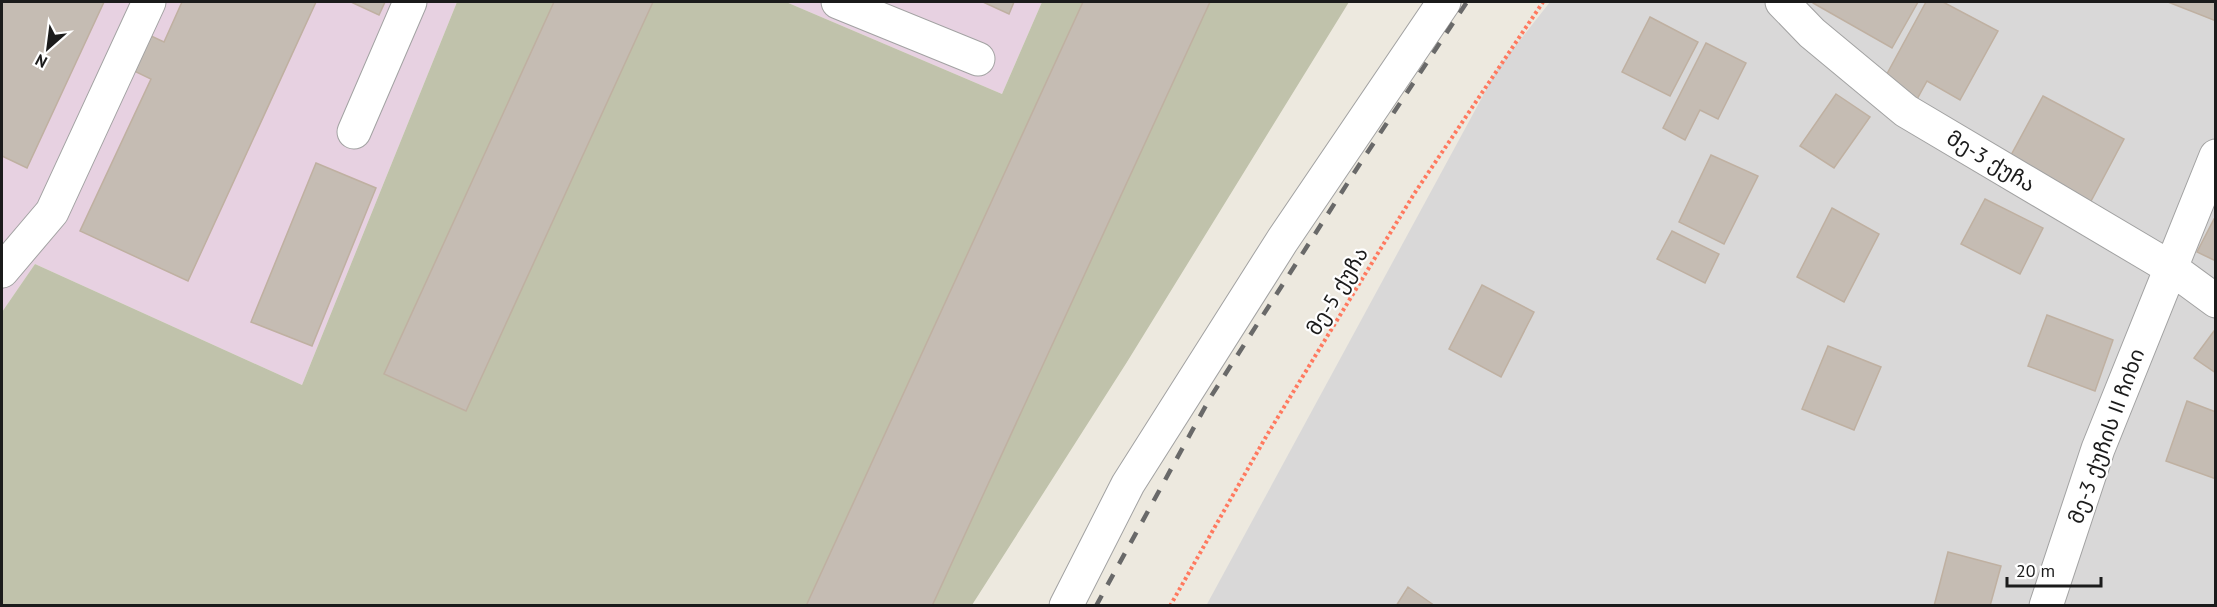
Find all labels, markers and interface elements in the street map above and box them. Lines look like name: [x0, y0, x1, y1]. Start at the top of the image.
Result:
north arrow: [18, 18, 78, 78]
text: N: [32, 50, 50, 73]
street label: მე-3 ქუჩა: [1942, 124, 2040, 198]
street label: მე-5 ქუჩა: [1300, 242, 1374, 340]
street label: მე-3 ქუჩის II ჩიხი: [2062, 345, 2150, 527]
scale bar: [2007, 550, 2102, 588]
text: 20 m: [2016, 559, 2055, 582]

